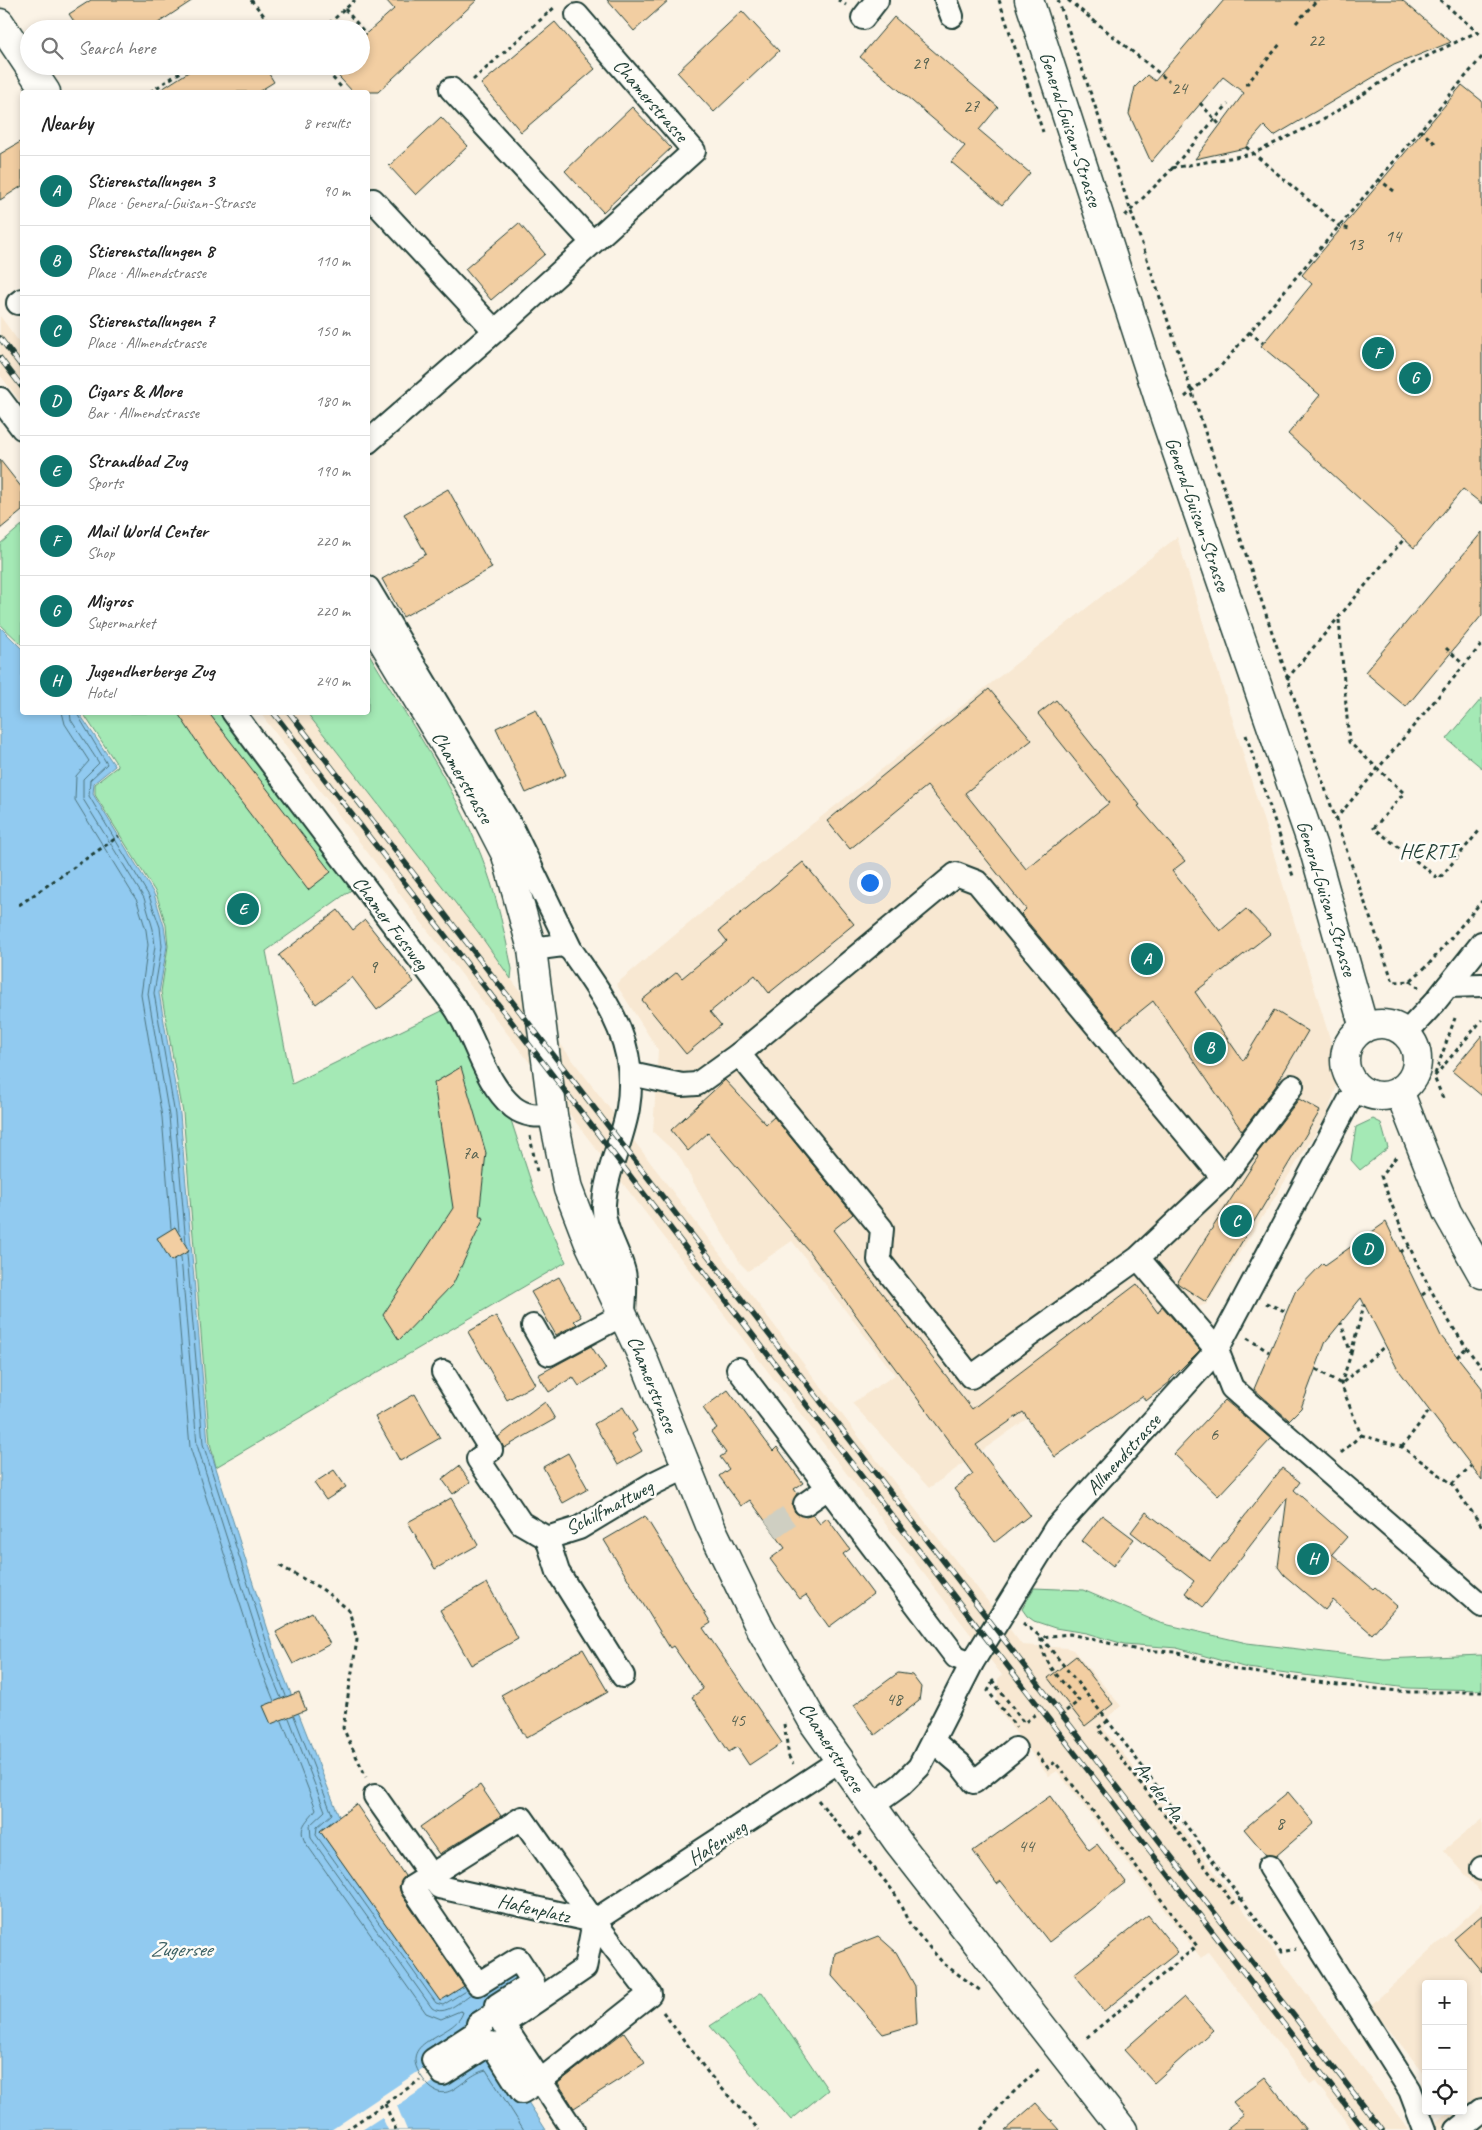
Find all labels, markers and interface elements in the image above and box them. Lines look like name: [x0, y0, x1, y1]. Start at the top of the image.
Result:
search box: [20, 20, 370, 75]
house number: 22: [1308, 29, 1326, 51]
icon: search: [38, 34, 66, 62]
text: Search here: [78, 36, 155, 60]
street label: General-Guisan-Strasse: [1034, 49, 1108, 211]
house number: 29: [912, 52, 930, 74]
street label: Chamerstrasse: [608, 53, 695, 148]
house number: 24: [1171, 77, 1189, 99]
house number: 27: [963, 95, 980, 117]
text: Nearby: [40, 110, 93, 136]
text: 8 results: [303, 113, 350, 133]
text: Stierenstallungen 3: [87, 169, 214, 193]
text: A: [52, 181, 60, 201]
text: 90 m: [323, 181, 350, 201]
text: Place · General-Guisan-Strasse: [87, 193, 255, 213]
house number: 14: [1385, 225, 1403, 247]
house number: 13: [1347, 233, 1365, 255]
text: Stierenstallungen 8: [87, 239, 214, 263]
text: B: [52, 251, 60, 271]
text: 110 m: [316, 251, 350, 271]
text: Place · Allmendstrasse: [87, 263, 206, 283]
text: Stierenstallungen 7: [87, 309, 214, 333]
text: C: [52, 321, 60, 341]
text: 150 m: [316, 321, 350, 341]
text: Place · Allmendstrasse: [87, 333, 206, 353]
pin: F: [1362, 334, 1394, 372]
pin: G: [1399, 359, 1431, 397]
text: Cigars & More: [87, 379, 182, 403]
text: D: [51, 391, 61, 411]
text: 180 m: [316, 391, 350, 411]
text: Bar · Allmendstrasse: [87, 403, 199, 423]
street label: General-Guisan-Strasse: [1159, 434, 1236, 596]
text: Strandbad Zug: [87, 449, 187, 473]
text: E: [52, 461, 60, 481]
text: 190 m: [316, 461, 350, 481]
text: Sports: [87, 473, 123, 493]
text: Mail World Center: [87, 519, 208, 543]
text: F: [52, 531, 60, 551]
text: 220 m: [316, 531, 350, 551]
text: Shop: [87, 543, 114, 563]
text: Migros: [87, 589, 132, 613]
text: G: [52, 601, 60, 621]
text: 220 m: [316, 601, 350, 621]
text: Supermarket: [87, 613, 155, 633]
text: Jugendherberge Zug: [87, 659, 215, 683]
text: H: [51, 671, 61, 691]
text: 240 m: [316, 671, 350, 691]
text: Hotel: [87, 683, 115, 703]
street label: Chamerstrasse: [426, 727, 500, 829]
street label: General-Guisan-Strasse: [1291, 817, 1362, 980]
district label: HERTI: [1399, 838, 1460, 864]
your location: [857, 870, 883, 896]
street label: Chamer Fussweg: [347, 871, 435, 976]
pin: E: [227, 890, 259, 928]
pin: A: [1131, 940, 1163, 978]
house number: 9: [369, 956, 379, 978]
pin: B: [1194, 1029, 1226, 1067]
house number: 7a: [462, 1142, 479, 1164]
pin: C: [1220, 1202, 1252, 1240]
pin: D: [1352, 1230, 1384, 1268]
street label: Chamerstrasse: [622, 1332, 684, 1438]
street label: Allmendstrasse: [1081, 1408, 1167, 1500]
house number: 6: [1210, 1423, 1219, 1445]
street label: Schilfmattweg: [561, 1473, 659, 1541]
pin: H: [1297, 1540, 1329, 1578]
house number: 48: [886, 1688, 904, 1710]
street label: Chamerstrasse: [793, 1698, 871, 1798]
house number: 45: [729, 1709, 746, 1731]
street label: An der Aa: [1129, 1757, 1191, 1828]
house number: 8: [1276, 1812, 1286, 1834]
street label: Hafenweg: [683, 1814, 752, 1871]
house number: 44: [1018, 1835, 1036, 1857]
street label: Hafenplatz: [495, 1888, 574, 1929]
water label: Zugersee: [151, 1936, 215, 1962]
map controls: [1422, 1980, 1467, 2115]
button: +: [1422, 1980, 1467, 2025]
button: −: [1422, 2025, 1467, 2070]
button: locate: [1422, 2070, 1467, 2115]

